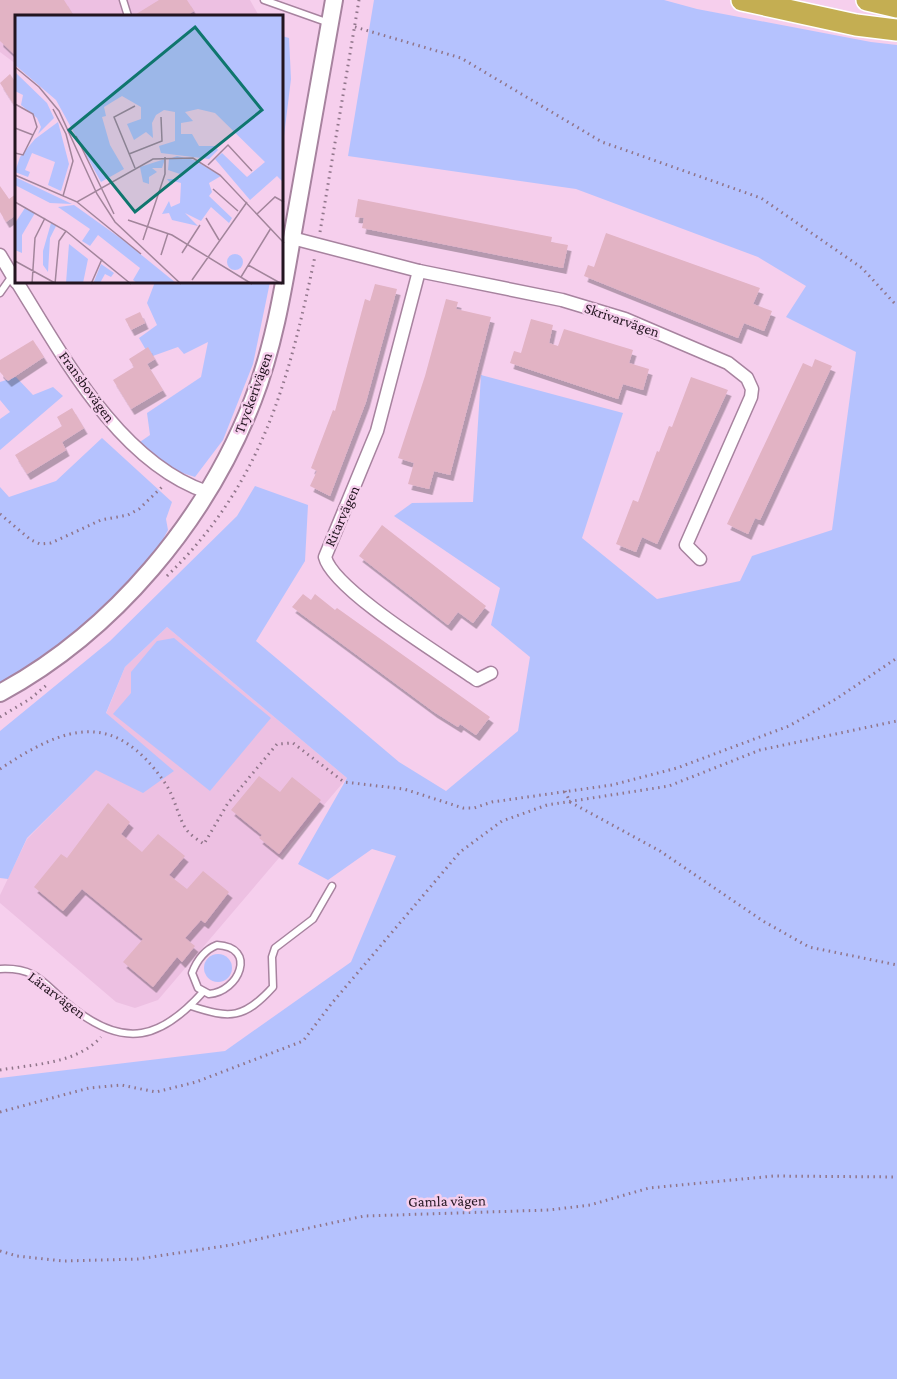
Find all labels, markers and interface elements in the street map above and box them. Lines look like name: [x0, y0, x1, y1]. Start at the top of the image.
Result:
inset map: [15, 15, 284, 284]
street label: Skrivarvägen: [582, 300, 662, 341]
street label: Fransbovägen: [55, 348, 118, 426]
street label: Tryckerivägen: [231, 350, 276, 436]
street label: Ritarvägen: [321, 483, 363, 549]
street label: Lärarvägen: [25, 968, 89, 1022]
street label: Gamla vägen: [408, 1192, 486, 1211]

